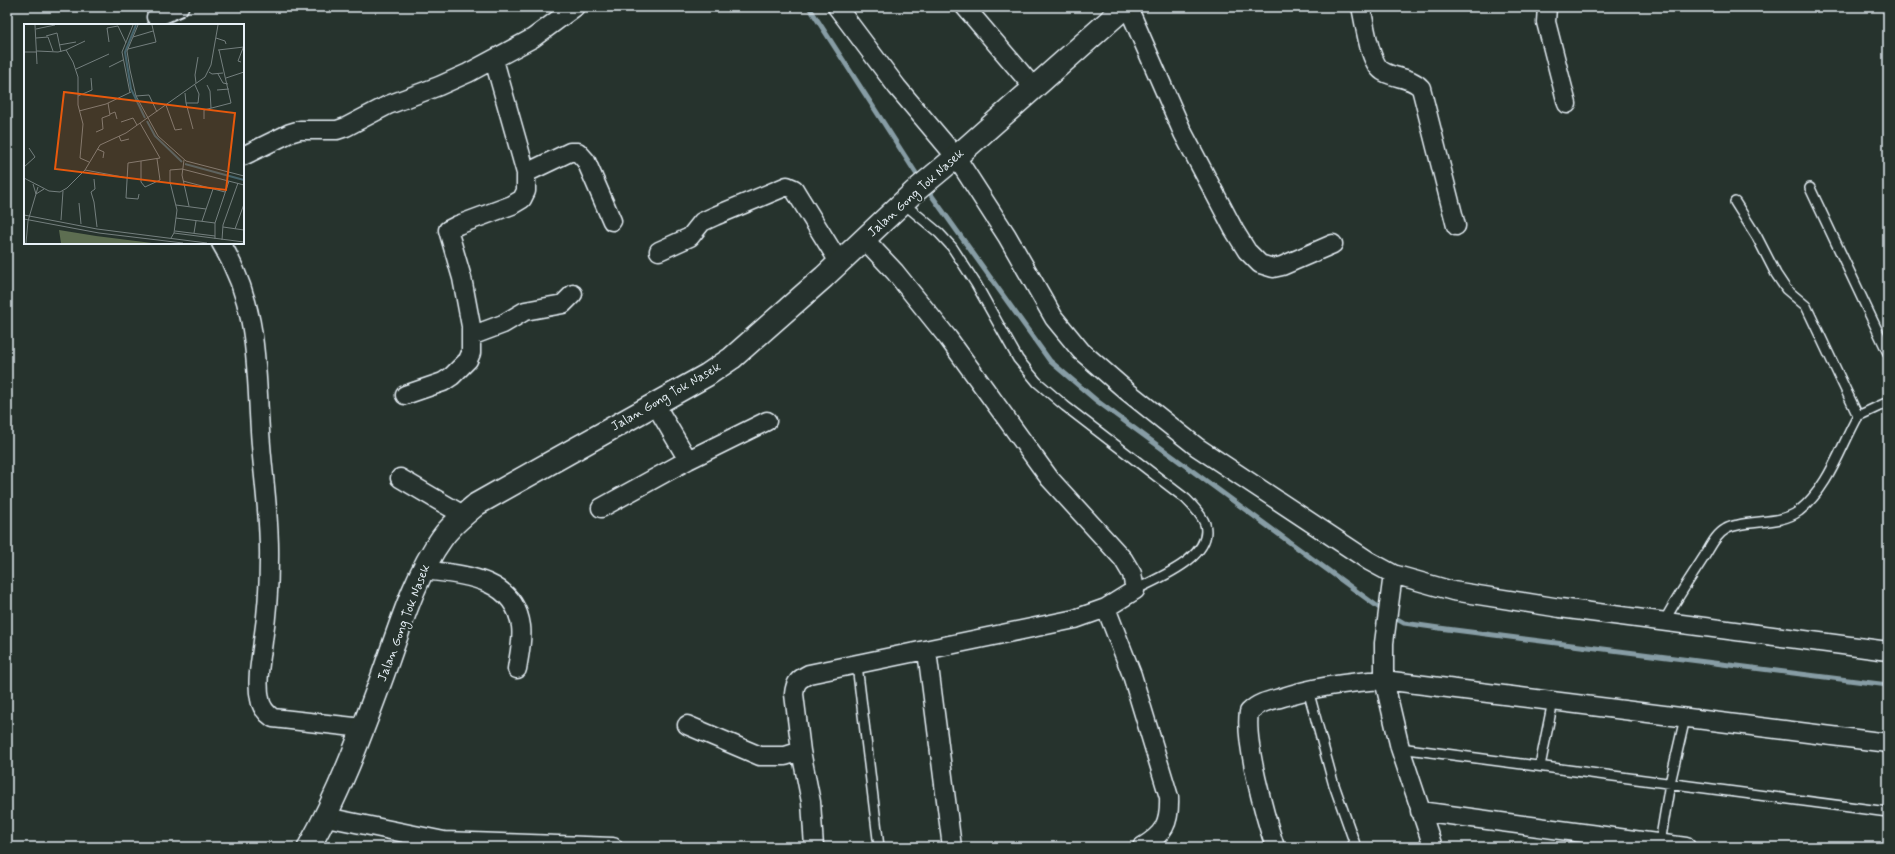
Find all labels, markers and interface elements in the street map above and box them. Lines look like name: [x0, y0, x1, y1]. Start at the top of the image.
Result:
inset map: [24, 24, 244, 244]
street label: Jalan Gong Tok Nasek: [864, 145, 969, 242]
street label: Jalan Gong Tok Nasek: [608, 358, 725, 436]
street label: Jalan Gong Tok Nasek: [374, 561, 435, 684]

